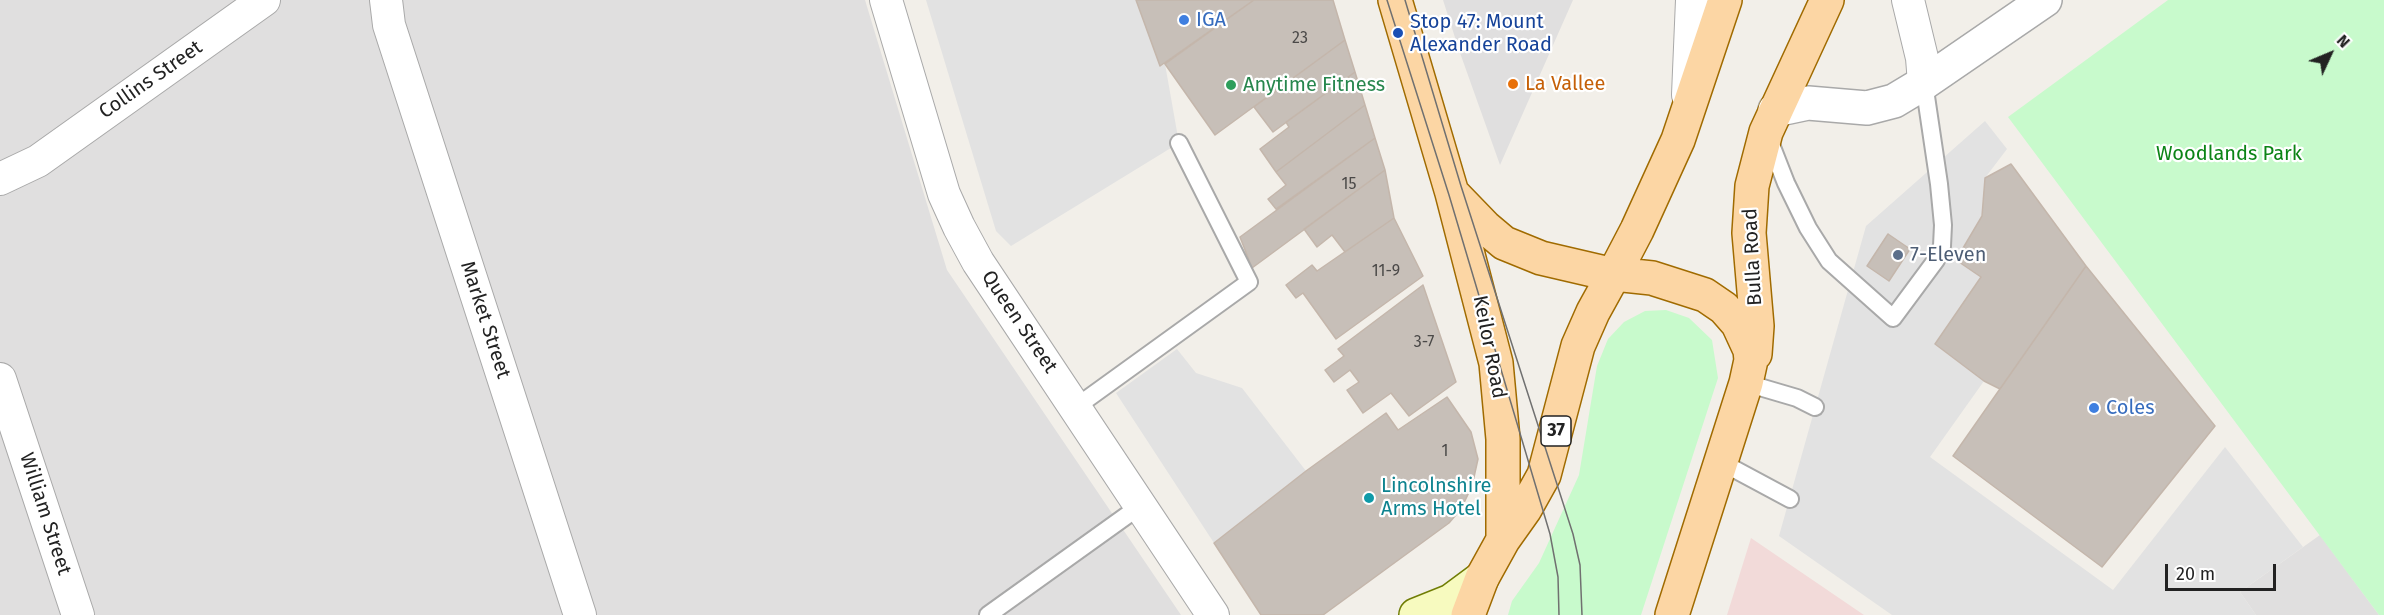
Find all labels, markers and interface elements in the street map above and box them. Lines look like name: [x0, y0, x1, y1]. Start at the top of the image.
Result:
place label: IGA: [1196, 8, 1226, 32]
place label: Stop 47: Mount Alexander Road: [1410, 10, 1552, 57]
marker: IGA: [1177, 13, 1191, 27]
north arrow: [2300, 24, 2360, 84]
marker: Stop 47: Mount Alexander Road: [1391, 26, 1405, 40]
house number: 23: [1292, 29, 1308, 49]
text: N: [2333, 31, 2354, 52]
street label: Collins Street: [95, 36, 207, 124]
place label: La Vallee: [1525, 72, 1605, 96]
place label: Anytime Fitness: [1243, 73, 1385, 97]
marker: La Vallee: [1506, 77, 1520, 91]
marker: Anytime Fitness: [1224, 78, 1238, 92]
park label: Woodlands Park: [2156, 142, 2302, 166]
house number: 15: [1342, 175, 1356, 195]
street label: Bulla Road: [1738, 208, 1768, 306]
place label: 7-Eleven: [1910, 243, 1986, 267]
marker: 7-Eleven: [1891, 248, 1905, 262]
street label: Market Street: [455, 258, 515, 382]
house number: 11-9: [1372, 262, 1400, 282]
street label: Queen Street: [976, 266, 1062, 378]
street label: Keilor Road: [1467, 293, 1511, 401]
house number: 3-7: [1414, 333, 1434, 353]
place label: Coles: [2106, 396, 2154, 420]
marker: Coles: [2087, 401, 2101, 415]
road number: 37: [1541, 416, 1571, 446]
house number: 1: [1442, 442, 1448, 462]
street label: William Street: [14, 450, 76, 578]
place label: Lincolnshire Arms Hotel: [1381, 474, 1491, 521]
marker: Lincolnshire Arms Hotel: [1362, 491, 1376, 505]
scale bar: [2168, 552, 2279, 590]
text: 20 m: [2176, 563, 2215, 585]

